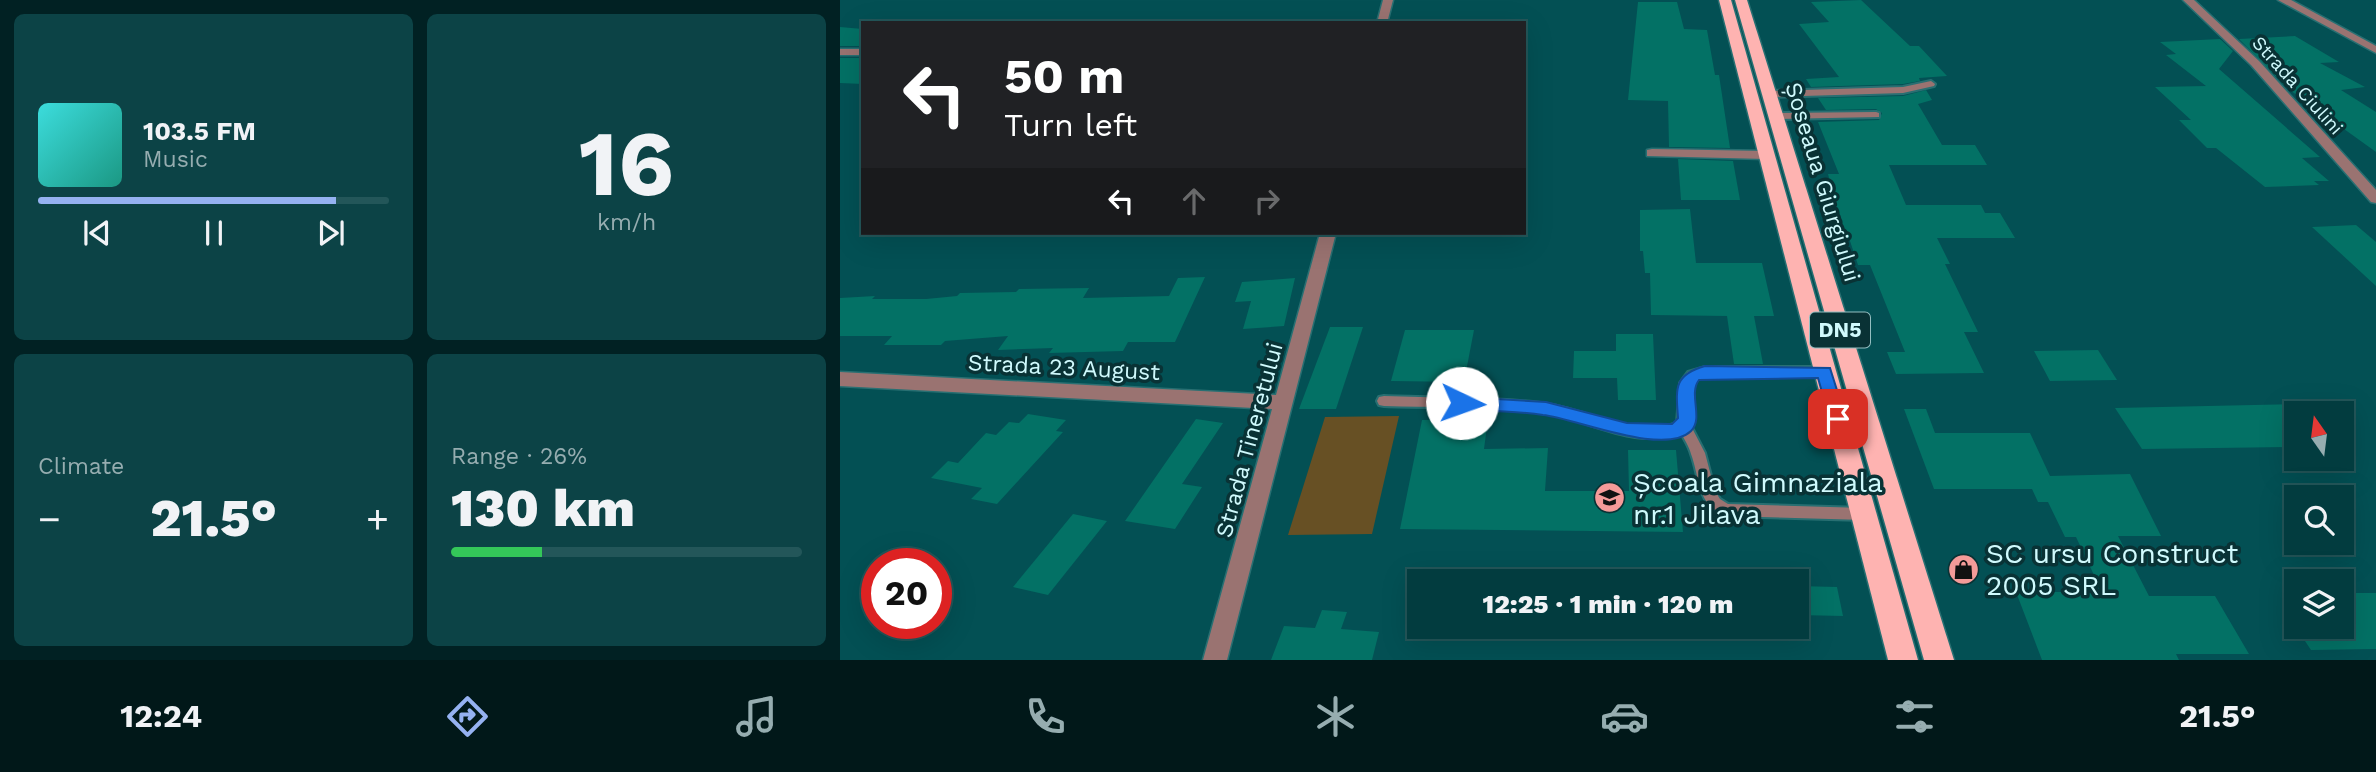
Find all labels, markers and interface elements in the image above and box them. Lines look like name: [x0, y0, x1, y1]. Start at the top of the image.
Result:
street label: Strada Ciulini: [2247, 31, 2348, 139]
text: 50 m: [1004, 47, 1124, 105]
icon: left: [889, 49, 980, 140]
street label: Șoseaua Giurgiului: [1779, 79, 1866, 285]
text: Turn left: [1004, 106, 1137, 144]
text: 16: [579, 110, 674, 217]
text: 103.5 FM: [143, 116, 256, 146]
text: Music: [143, 146, 208, 173]
icon: left: [1102, 182, 1140, 220]
icon: ahead: [1175, 182, 1213, 220]
icon: right: [1248, 182, 1286, 220]
text: km/h: [597, 209, 656, 236]
icon: previous: [78, 214, 116, 252]
icon: pause: [195, 214, 233, 252]
icon: next: [312, 214, 350, 252]
road number: DN5: [1810, 312, 1870, 348]
street label: Strada Tineretului: [1210, 340, 1289, 541]
street label: Strada 23 August: [967, 349, 1161, 386]
position arrow: [1425, 366, 1499, 440]
pin: [1808, 389, 1868, 449]
icon: arrive: [1819, 400, 1857, 438]
north arrow: [2284, 401, 2354, 471]
map controls: [2284, 401, 2354, 639]
text: Range · 26%: [451, 443, 587, 470]
text: Climate: [38, 453, 124, 480]
place label: Școala Gimnaziala nr.1 Jilava: [1633, 466, 1883, 531]
text: 130 km: [451, 478, 635, 539]
school or university icon: Școala Gimnaziala nr.1 Jilava: [1593, 481, 1627, 515]
button: search: [2284, 485, 2354, 555]
text: 21.5°: [150, 488, 277, 549]
text: −: [38, 497, 61, 541]
text: +: [366, 497, 389, 541]
place label: SC ursu Construct 2005 SRL: [1986, 537, 2239, 602]
speed limit sign: 20: [861, 548, 952, 639]
shop icon: SC ursu Construct 2005 SRL: [1946, 552, 1980, 586]
button: layers: [2284, 569, 2354, 639]
text: 12:25 · 1 min · 120 m: [1483, 589, 1733, 619]
icon: directions: [443, 692, 492, 741]
icon: music: [732, 692, 781, 741]
icon: phone: [1021, 692, 1070, 741]
icon: climate: [1311, 692, 1360, 741]
icon: car: [1600, 692, 1649, 741]
icon: filters: [1890, 692, 1939, 741]
text: 12:24: [120, 697, 202, 735]
text: 21.5°: [2179, 697, 2256, 735]

